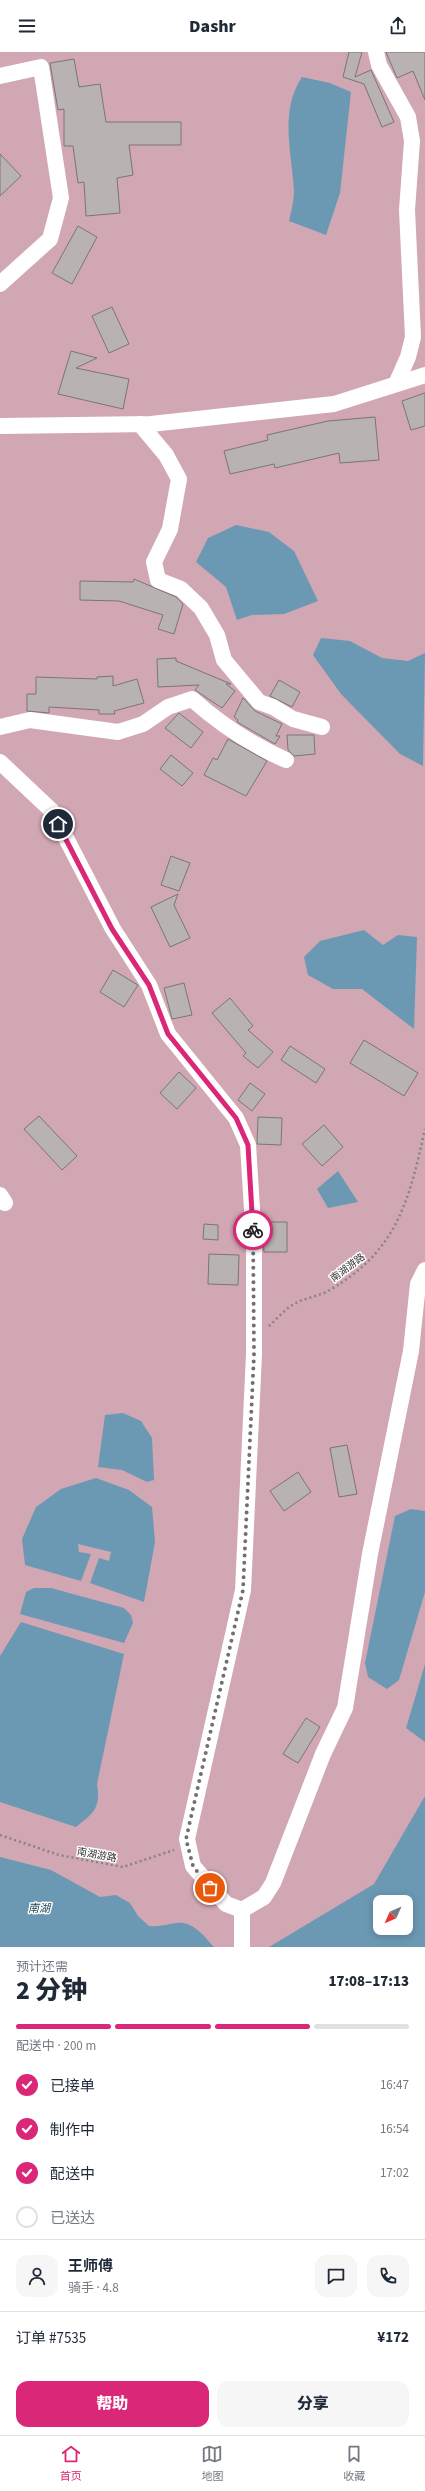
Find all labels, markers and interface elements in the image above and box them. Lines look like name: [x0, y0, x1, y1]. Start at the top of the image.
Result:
text: Dashr: [189, 14, 236, 39]
icon: menu: [16, 15, 38, 37]
icon: share: [387, 15, 409, 37]
pin: [41, 807, 75, 841]
icon: home: [47, 813, 69, 835]
courier: [233, 1210, 273, 1250]
icon: bike: [242, 1219, 264, 1241]
street label: 南湖游路: [327, 1250, 368, 1285]
street label: 南湖游路: [76, 1845, 118, 1865]
pin: [193, 1871, 227, 1905]
icon: bag: [199, 1877, 221, 1899]
north arrow: [373, 1895, 413, 1935]
map controls: [373, 1895, 413, 1935]
water label: 南湖: [28, 1901, 52, 1916]
text: 预计还需: [16, 1958, 68, 1976]
text: 17:08–17:13: [328, 1971, 409, 1992]
text: 2 分钟: [16, 1972, 87, 2009]
text: 配送中 · 200 m: [16, 2037, 96, 2055]
icon: check: [16, 2074, 38, 2096]
text: 已接单: [50, 2076, 95, 2097]
text: 16:47: [380, 2076, 409, 2094]
icon: check: [16, 2118, 38, 2140]
text: 制作中: [50, 2120, 95, 2141]
text: 16:54: [380, 2120, 409, 2138]
icon: check: [16, 2162, 38, 2184]
text: 配送中: [50, 2164, 95, 2185]
text: 17:02: [380, 2164, 409, 2182]
text: 已送达: [50, 2208, 95, 2229]
button: person: [16, 2255, 58, 2297]
button: chat: [315, 2255, 357, 2297]
button: phone: [367, 2255, 409, 2297]
text: 王师傅: [68, 2256, 113, 2277]
text: 骑手 · 4.8: [68, 2279, 119, 2297]
text: ¥172: [377, 2327, 409, 2348]
text: 订单 #7535: [16, 2328, 86, 2349]
button: 帮助: [16, 2381, 209, 2427]
button: 分享: [217, 2381, 409, 2427]
tab: 首页: [60, 2443, 82, 2484]
tab: 地图: [201, 2443, 223, 2484]
tab: 收藏: [343, 2443, 365, 2484]

